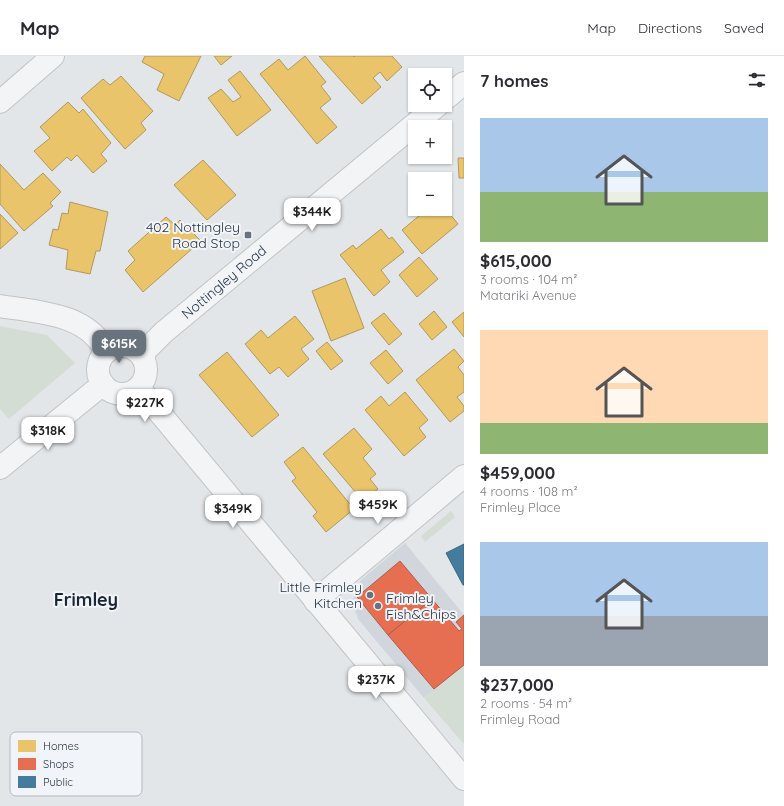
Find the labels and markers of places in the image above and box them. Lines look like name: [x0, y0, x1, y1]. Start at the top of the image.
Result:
pin: $344K: [284, 198, 340, 232]
place label: 402 Nottingley Road Stop: [146, 218, 240, 252]
marker: 402 Nottingley Road Stop: [243, 230, 253, 240]
pin: $615K: [91, 330, 147, 364]
pin: $227K: [117, 389, 173, 423]
pin: $318K: [20, 417, 76, 451]
pin: $459K: [350, 491, 406, 525]
pin: $349K: [205, 495, 261, 529]
place label: Little Frimley Kitchen: [279, 578, 362, 612]
place label: Frimley Fish&Chips: [386, 589, 456, 623]
marker: Little Frimley Kitchen: [365, 590, 375, 600]
marker: Frimley Fish&Chips: [373, 601, 383, 611]
pin: $237K: [348, 666, 404, 700]

